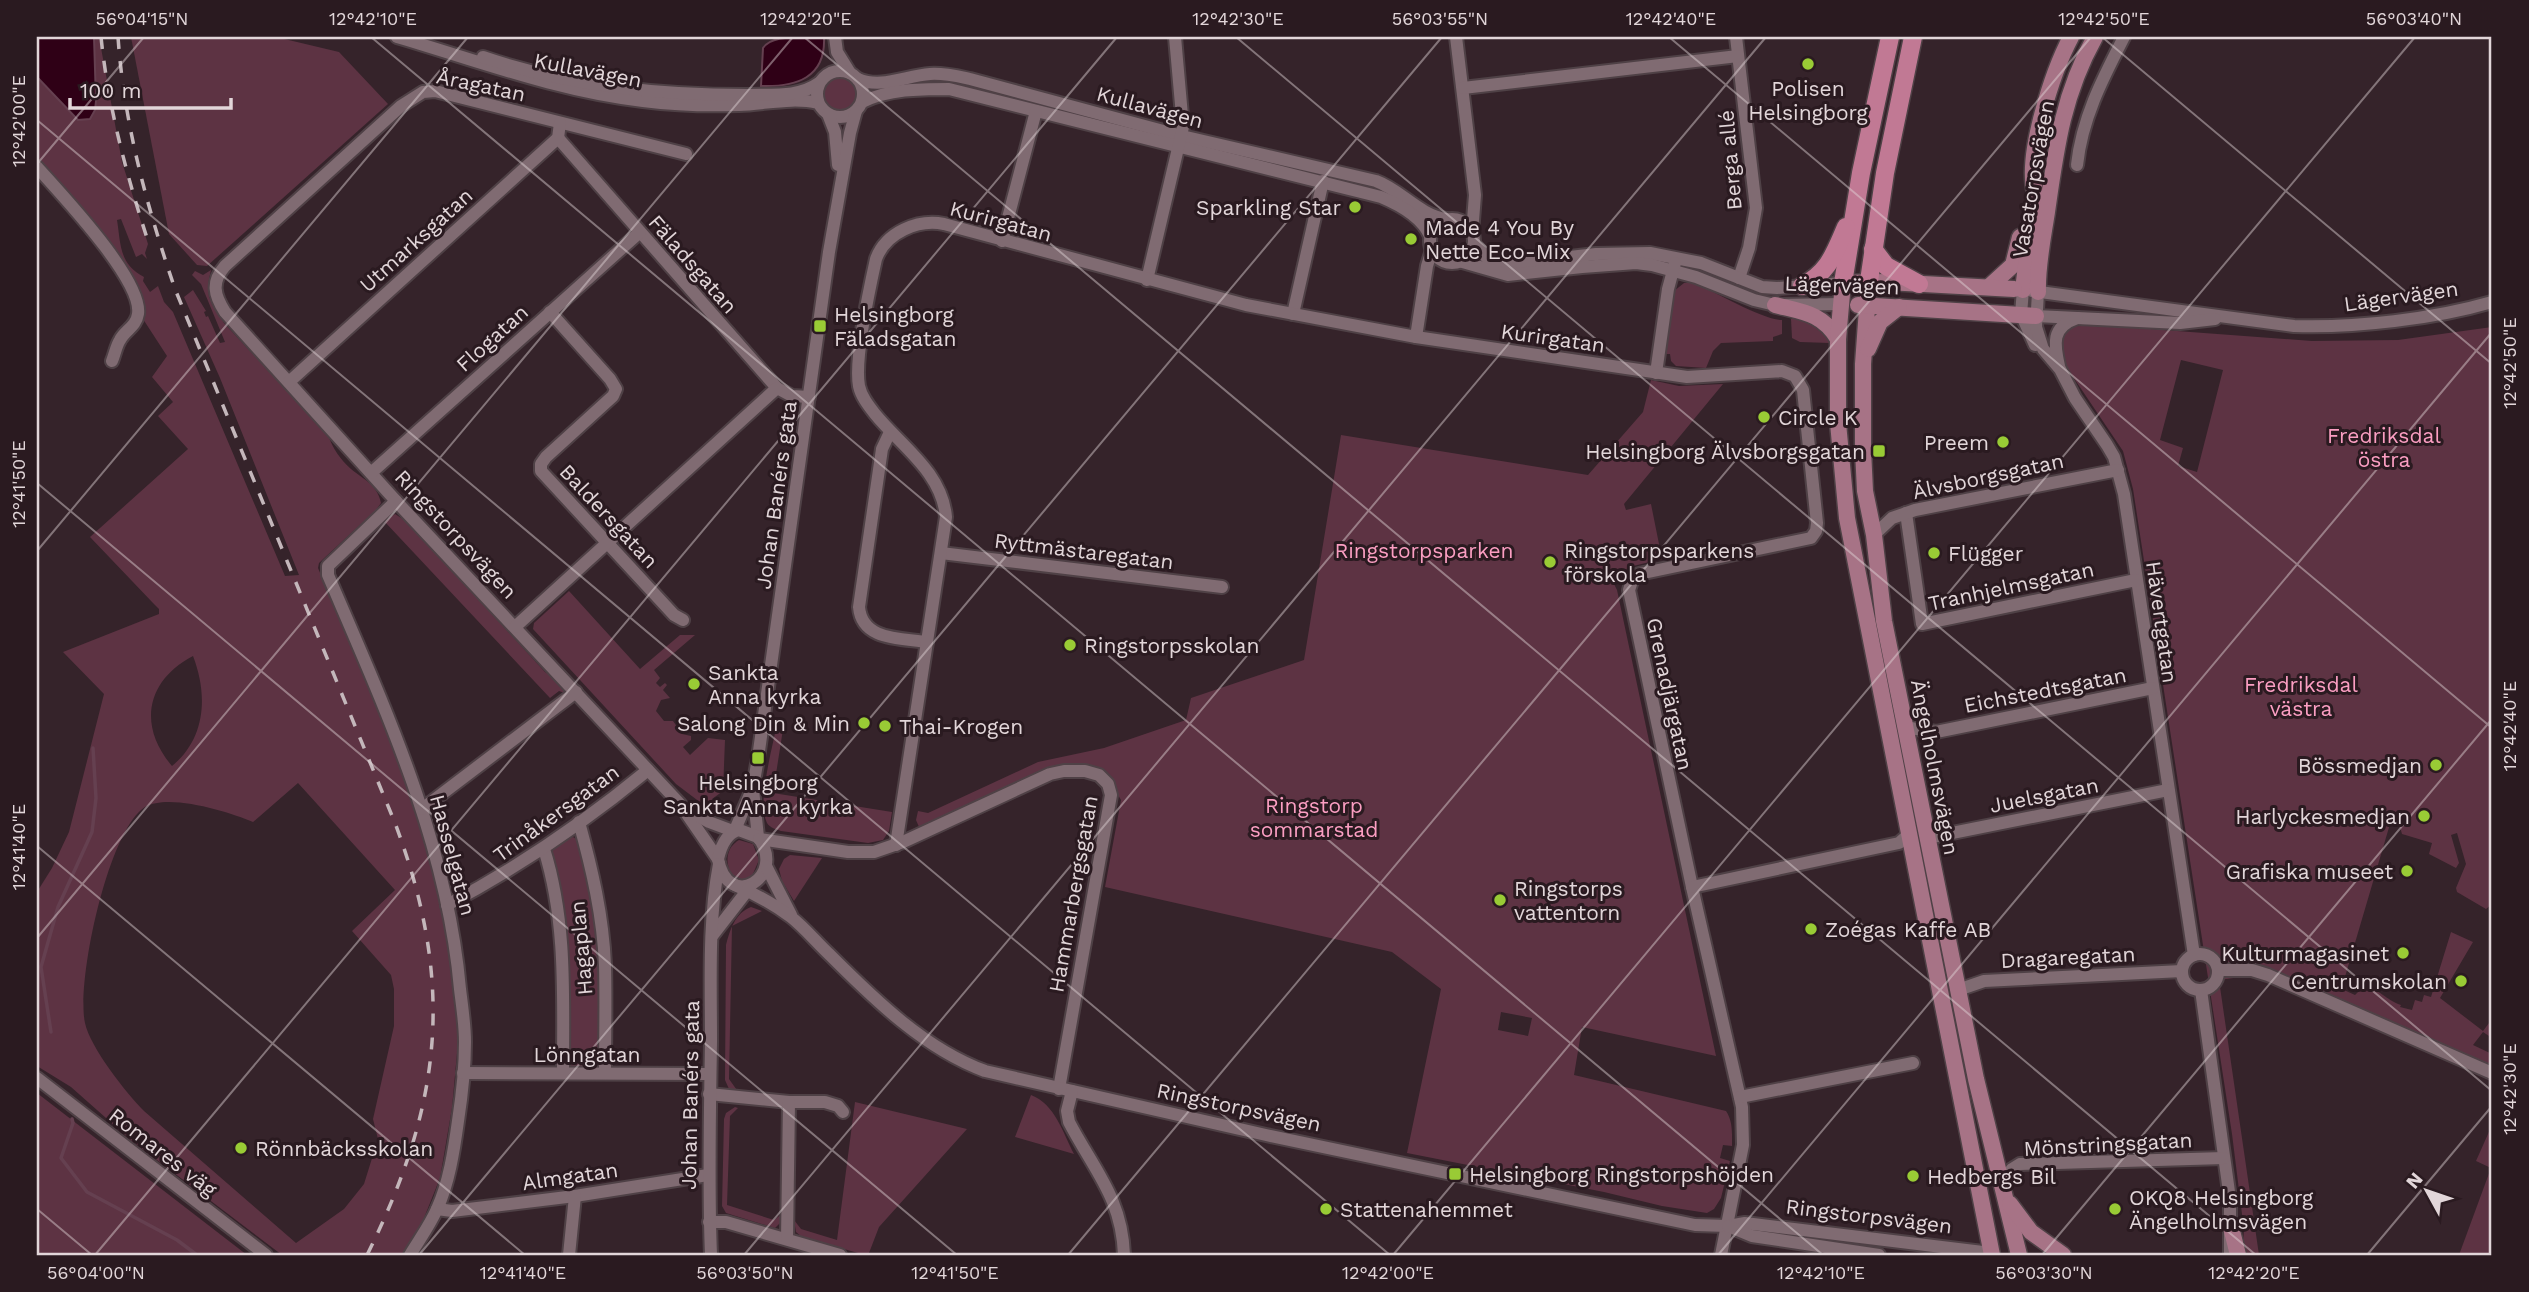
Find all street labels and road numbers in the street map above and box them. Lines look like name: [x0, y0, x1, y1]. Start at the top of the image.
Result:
street label: Kullavägen: [532, 47, 644, 93]
street label: Åragatan: [434, 63, 528, 107]
street label: Kullavägen: [1094, 81, 1206, 133]
street label: Vasatorpsvägen: [2007, 98, 2059, 260]
street label: Berga allé: [1713, 109, 1747, 211]
street label: Utmarksgatan: [354, 183, 478, 297]
street label: Kurirgatan: [947, 195, 1055, 247]
street label: Fäladsgatan: [643, 210, 743, 318]
street label: Lägervägen: [1784, 270, 1900, 300]
street label: Lägervägen: [2342, 276, 2460, 316]
street label: Flogatan: [451, 299, 533, 377]
street label: Kurirgatan: [1499, 318, 1607, 358]
street label: Johan Banérs gata: [750, 399, 802, 591]
street label: Älvsborgsgatan: [1910, 448, 2066, 504]
street label: Baldersgatan: [555, 459, 663, 573]
street label: Ringstorpsvägen: [390, 464, 522, 604]
street label: Ryttmästaregatan: [993, 528, 1175, 574]
street label: Tranhjelmsgatan: [1926, 556, 2096, 616]
street label: Hävertgatan: [2141, 559, 2183, 685]
street label: Grenadjärgatan: [1642, 615, 1698, 773]
street label: Eichstedtsgatan: [1962, 662, 2128, 718]
street label: Ängelholmsvägen: [1906, 677, 1964, 857]
street label: Trinåkersgatan: [488, 759, 624, 867]
street label: Juelsgatan: [1987, 772, 2101, 818]
street label: Hasselgatan: [425, 792, 481, 918]
street label: Hammarbergsgatan: [1043, 794, 1103, 994]
street label: Hagaplan: [564, 900, 598, 996]
street label: Dragaregatan: [2000, 941, 2136, 973]
street label: Johan Banérs gata: [676, 1000, 704, 1190]
street label: Lönngatan: [533, 1042, 641, 1067]
street label: Ringstorpsvägen: [1155, 1077, 1323, 1137]
street label: Romares väg: [104, 1102, 223, 1202]
street label: Mönstringsgatan: [2023, 1127, 2193, 1161]
street label: Almgatan: [520, 1157, 620, 1195]
street label: Ringstorpsvägen: [1784, 1193, 1954, 1239]

